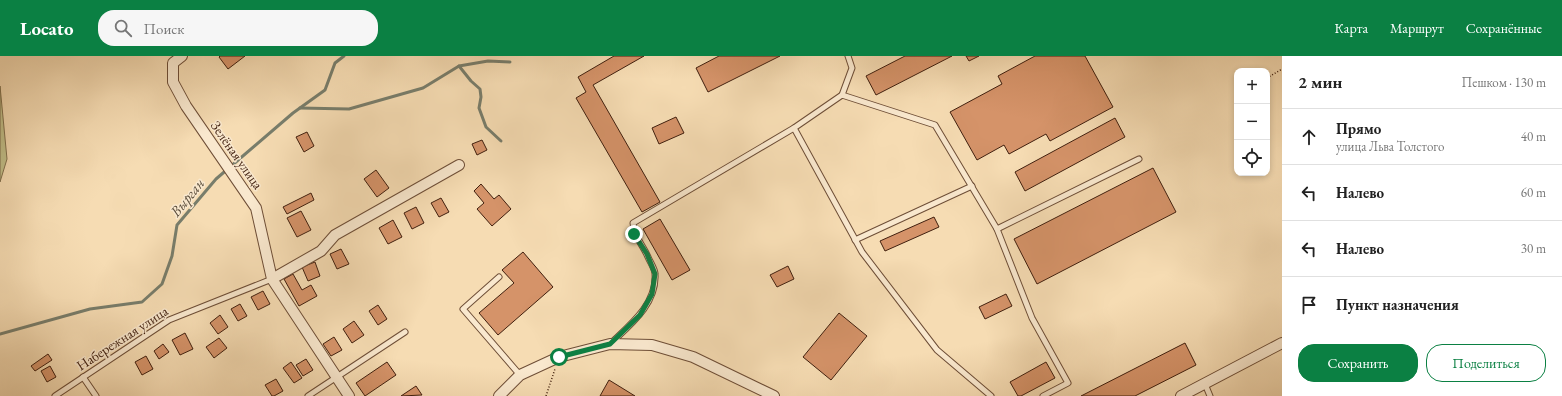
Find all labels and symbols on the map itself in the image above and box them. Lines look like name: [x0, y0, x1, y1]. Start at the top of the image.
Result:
street label: Зелёная улица: [207, 117, 267, 193]
water label: Вырган: [165, 174, 208, 221]
route end: [625, 225, 643, 243]
street label: Набережная улица: [73, 301, 172, 374]
route start: [550, 348, 568, 366]

